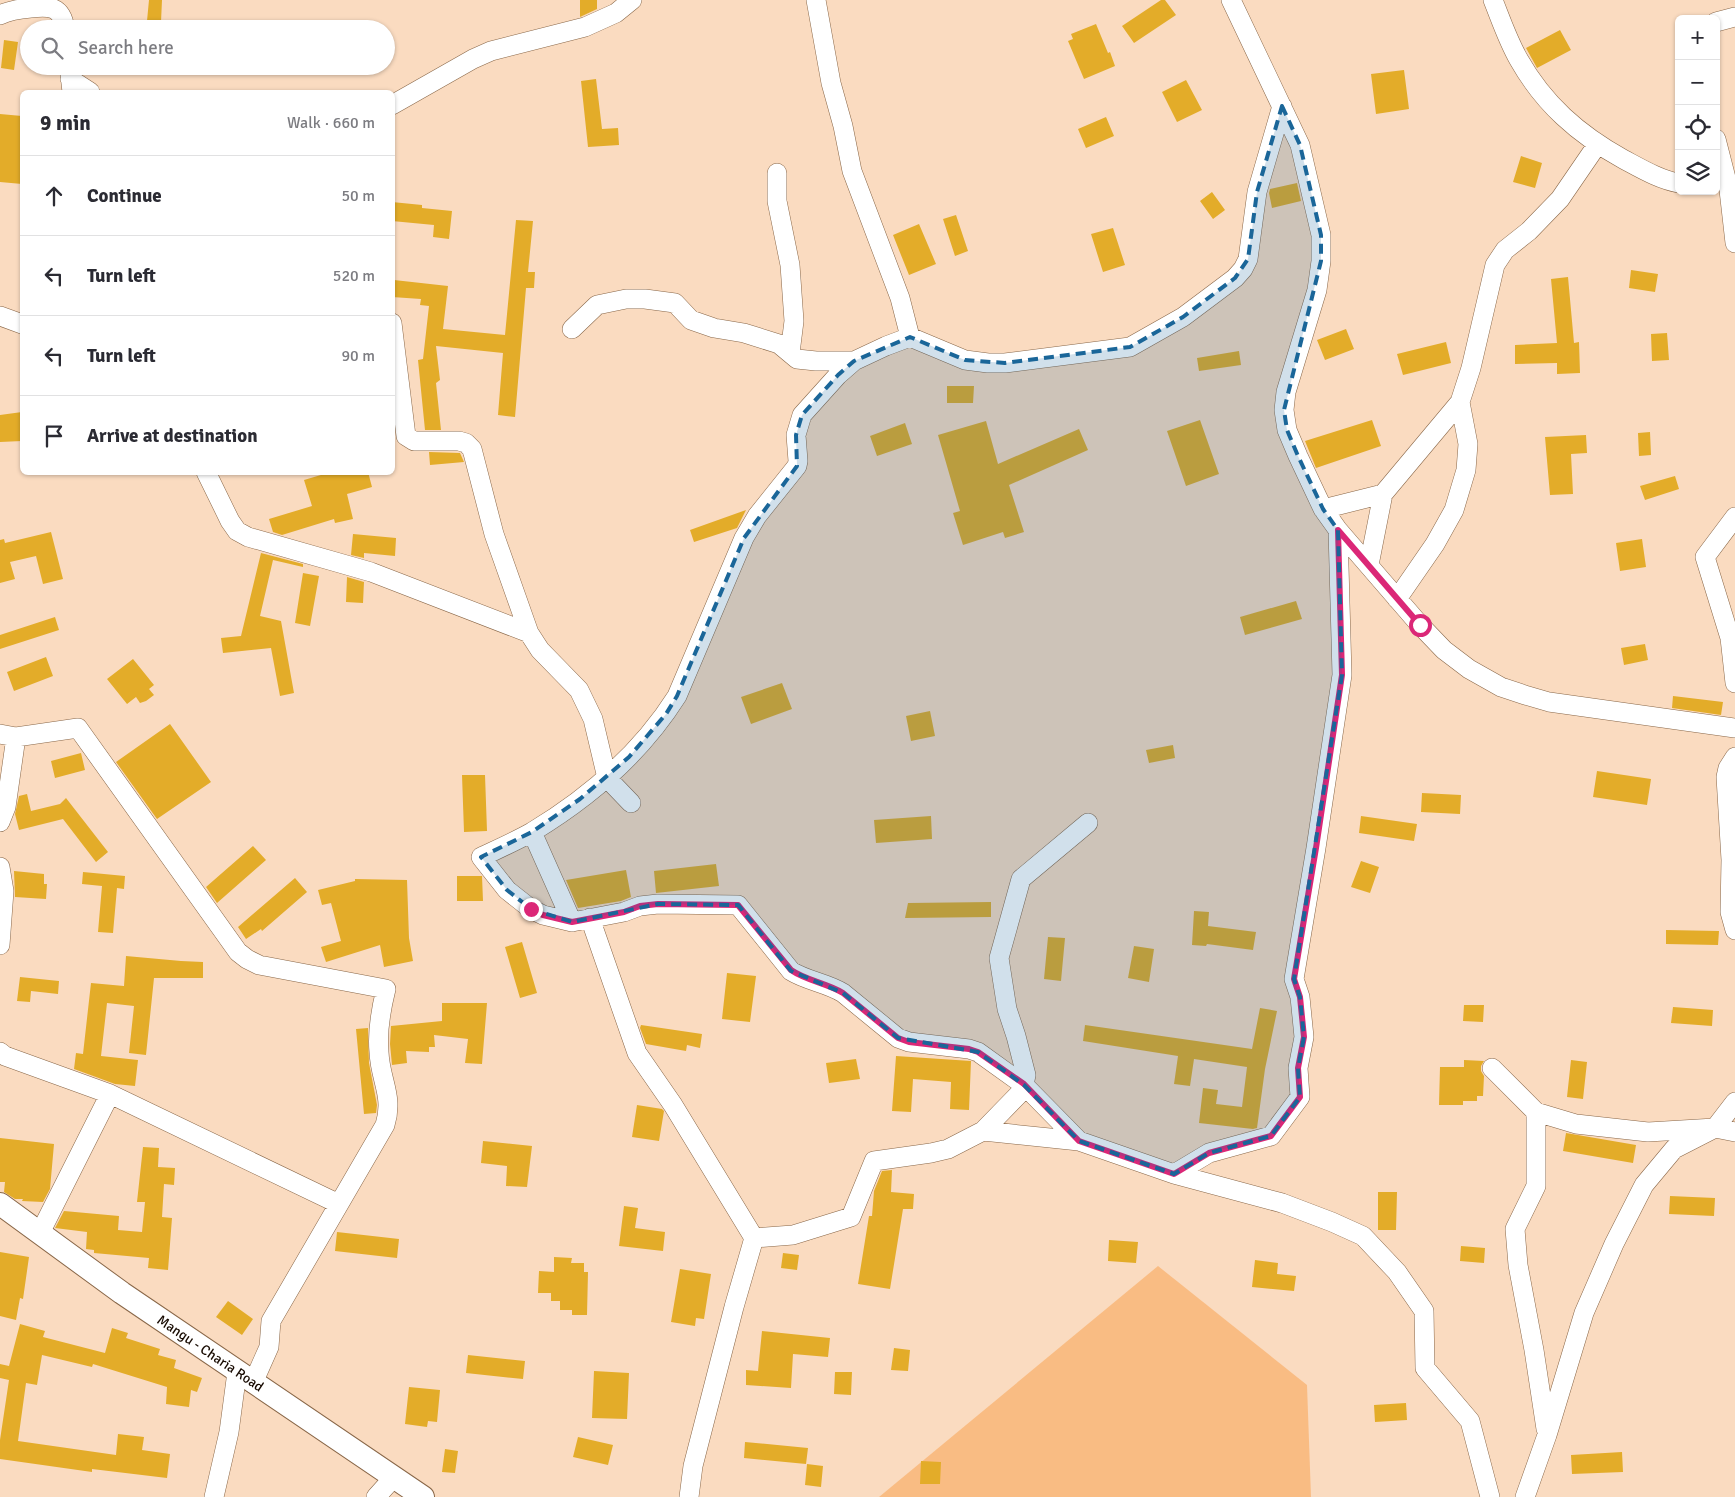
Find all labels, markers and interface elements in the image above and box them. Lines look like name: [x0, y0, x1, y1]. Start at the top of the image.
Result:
map controls: [1675, 15, 1720, 195]
button: +: [1675, 15, 1720, 60]
search box: [20, 20, 395, 75]
icon: search: [38, 34, 66, 62]
text: Search here: [78, 36, 174, 60]
button: −: [1675, 60, 1720, 105]
button: locate: [1675, 105, 1720, 150]
text: 9 min: [40, 110, 91, 136]
text: Walk · 660 m: [287, 113, 375, 133]
button: layers: [1675, 150, 1720, 195]
icon: ahead: [40, 182, 68, 210]
text: Continue: [87, 184, 162, 208]
text: 50 m: [341, 186, 375, 206]
icon: left: [40, 262, 68, 290]
text: Turn left: [87, 264, 156, 288]
text: 520 m: [333, 266, 375, 286]
icon: left: [40, 342, 68, 370]
text: Turn left: [87, 344, 156, 368]
text: 90 m: [341, 346, 375, 366]
icon: arrive: [40, 422, 68, 450]
text: Arrive at destination: [87, 424, 258, 448]
route start: [1409, 614, 1432, 637]
route end: [520, 898, 543, 921]
street label: Mangu - Charia Road: [154, 1311, 267, 1395]

